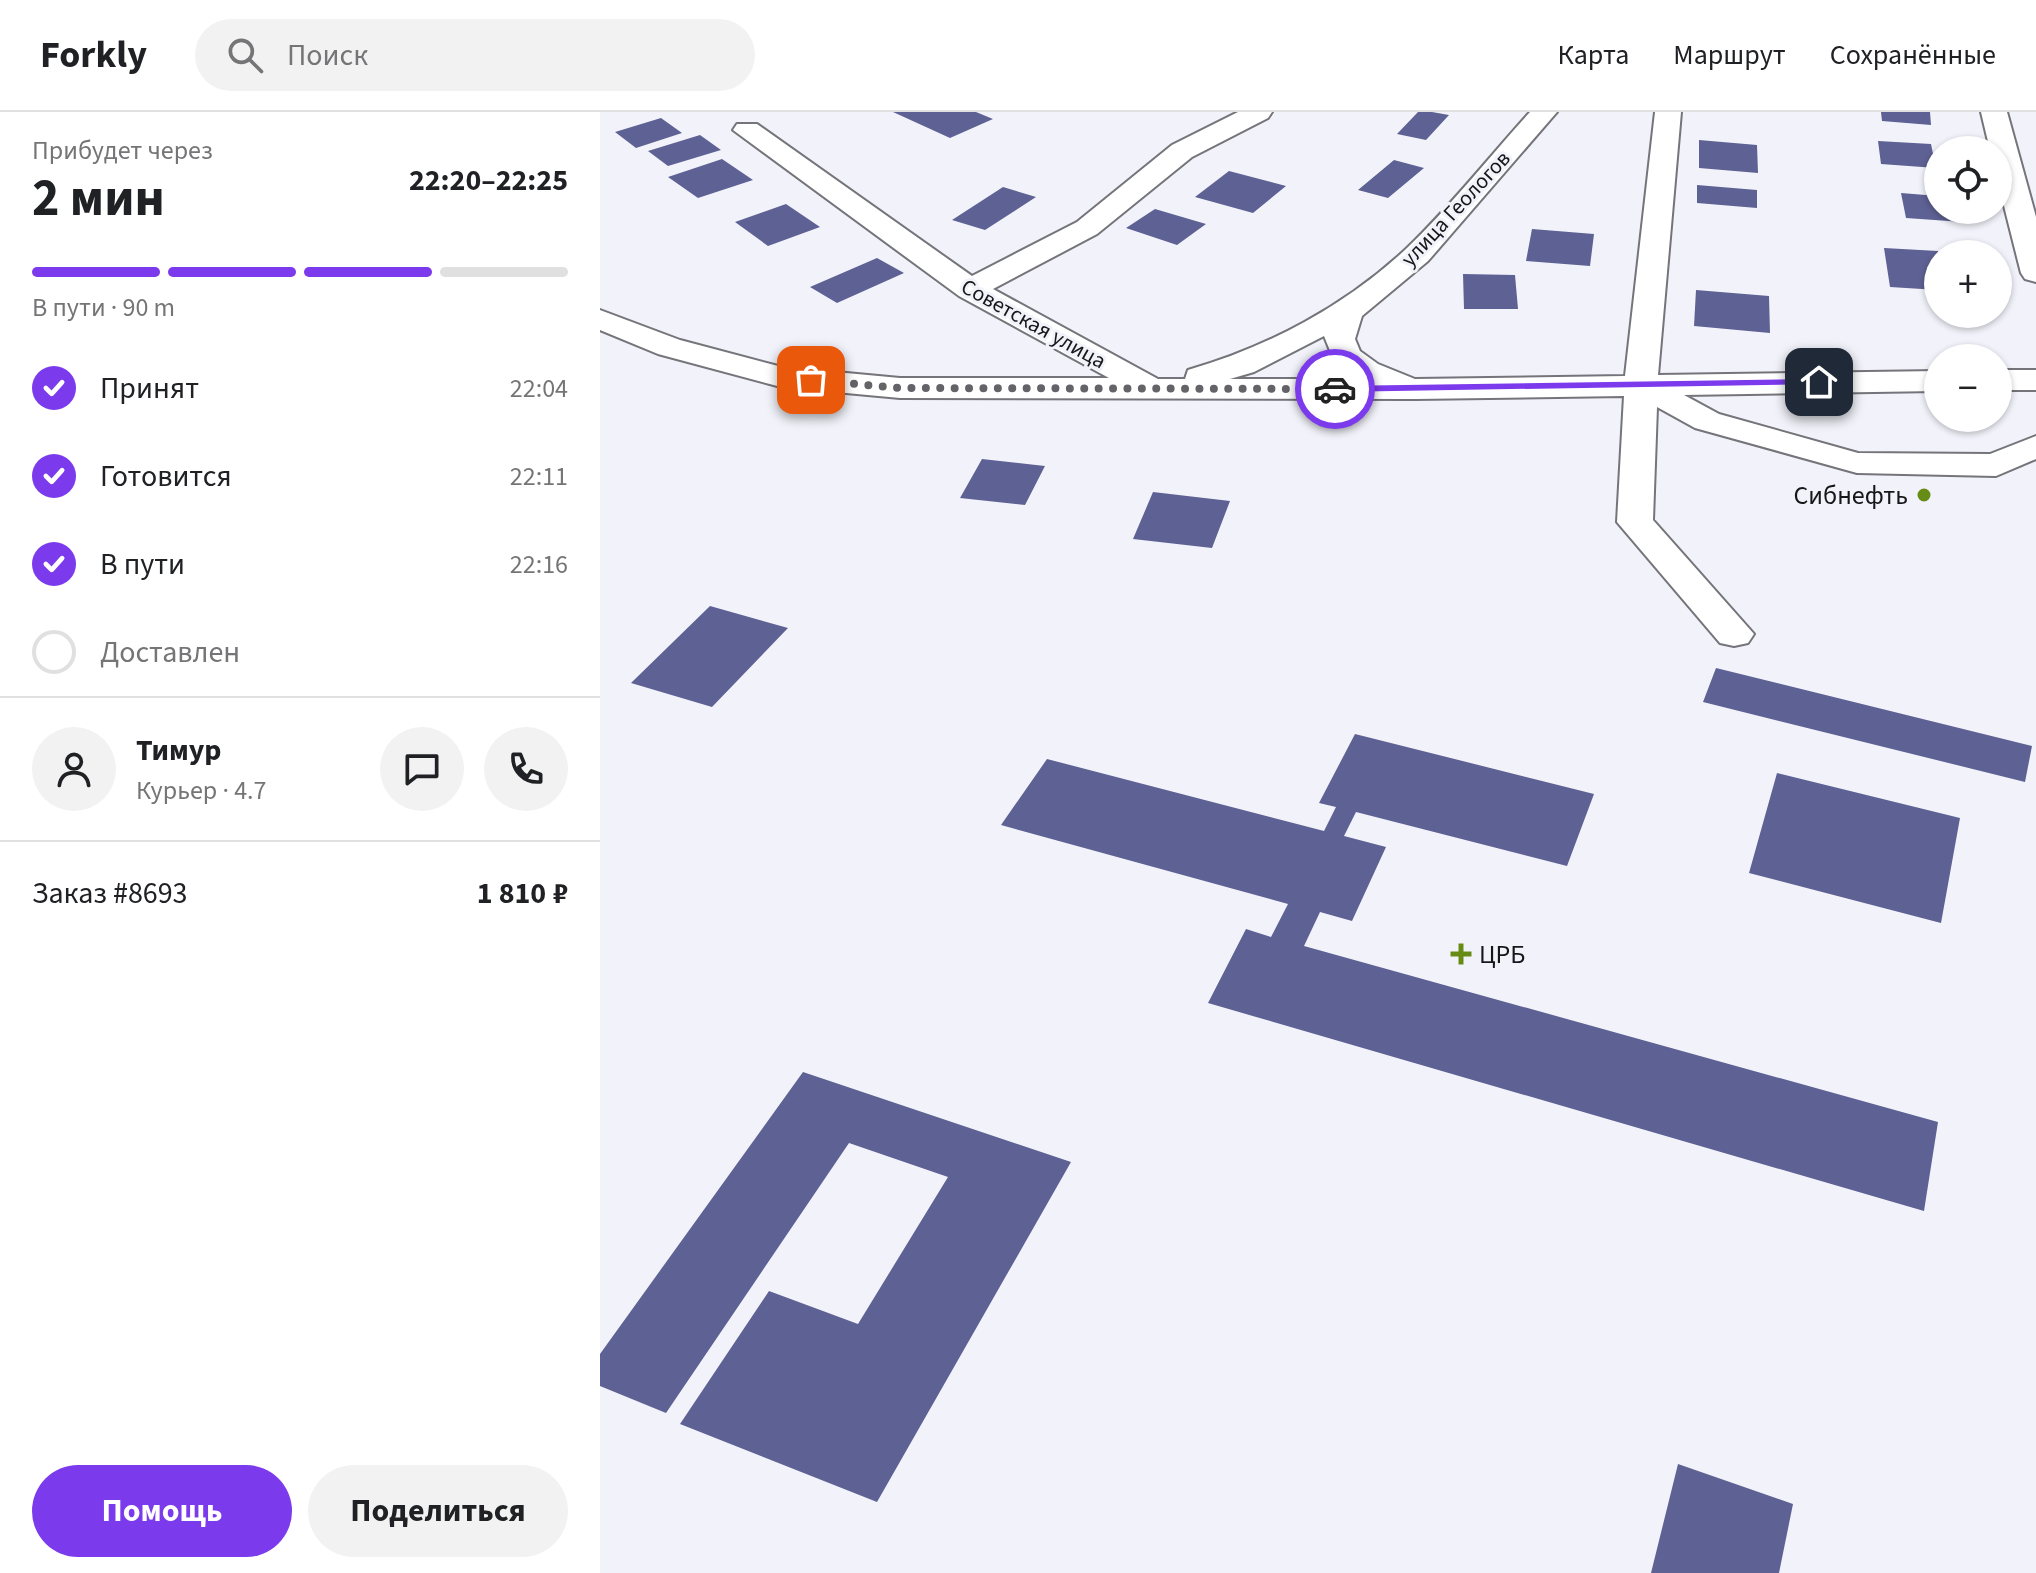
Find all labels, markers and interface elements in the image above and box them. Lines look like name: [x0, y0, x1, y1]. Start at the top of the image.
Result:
search box: [195, 19, 755, 91]
text: Forkly: [40, 28, 147, 82]
icon: search: [223, 33, 267, 77]
text: Поиск: [287, 34, 368, 77]
text: Карта: [1558, 35, 1629, 75]
text: Маршрут: [1673, 35, 1786, 75]
text: Сохранённые: [1830, 35, 1996, 75]
text: Прибудет через: [32, 132, 213, 169]
map controls: [1924, 136, 2012, 432]
button: locate: [1924, 136, 2012, 224]
street label: улица Геологов: [1393, 144, 1518, 274]
text: 22:20–22:25: [409, 159, 568, 202]
text: 2 мин: [32, 162, 165, 236]
button: +: [1924, 240, 2012, 328]
street label: Советская улица: [955, 271, 1112, 377]
text: В пути · 90 m: [32, 289, 175, 326]
button: −: [1924, 344, 2012, 432]
pin: [777, 346, 845, 414]
pin: [1785, 348, 1853, 416]
courier: [1295, 349, 1375, 429]
icon: bag: [789, 358, 833, 402]
icon: home: [1797, 360, 1841, 404]
icon: check: [32, 366, 76, 410]
text: Принят: [100, 367, 199, 410]
icon: car: [1313, 367, 1357, 411]
text: 22:04: [510, 370, 568, 407]
icon: check: [32, 454, 76, 498]
text: Готовится: [100, 455, 232, 498]
text: 22:11: [510, 458, 568, 495]
place label: Сибнефть: [1793, 477, 1908, 514]
marker: Сибнефть: [1915, 486, 1933, 504]
icon: check: [32, 542, 76, 586]
text: В пути: [100, 543, 185, 586]
text: 22:16: [510, 546, 568, 583]
text: Доставлен: [100, 631, 240, 674]
button: person: [32, 727, 116, 811]
button: chat: [380, 727, 464, 811]
button: phone: [484, 727, 568, 811]
text: Тимур: [136, 729, 222, 772]
text: Курьер · 4.7: [136, 772, 266, 809]
text: Заказ #8693: [32, 872, 188, 915]
text: 1 810 ₽: [477, 872, 568, 915]
place label: ЦРБ: [1479, 936, 1525, 973]
marker: ЦРБ: [1450, 943, 1472, 965]
button: Помощь: [32, 1465, 292, 1557]
button: Поделиться: [308, 1465, 568, 1557]

